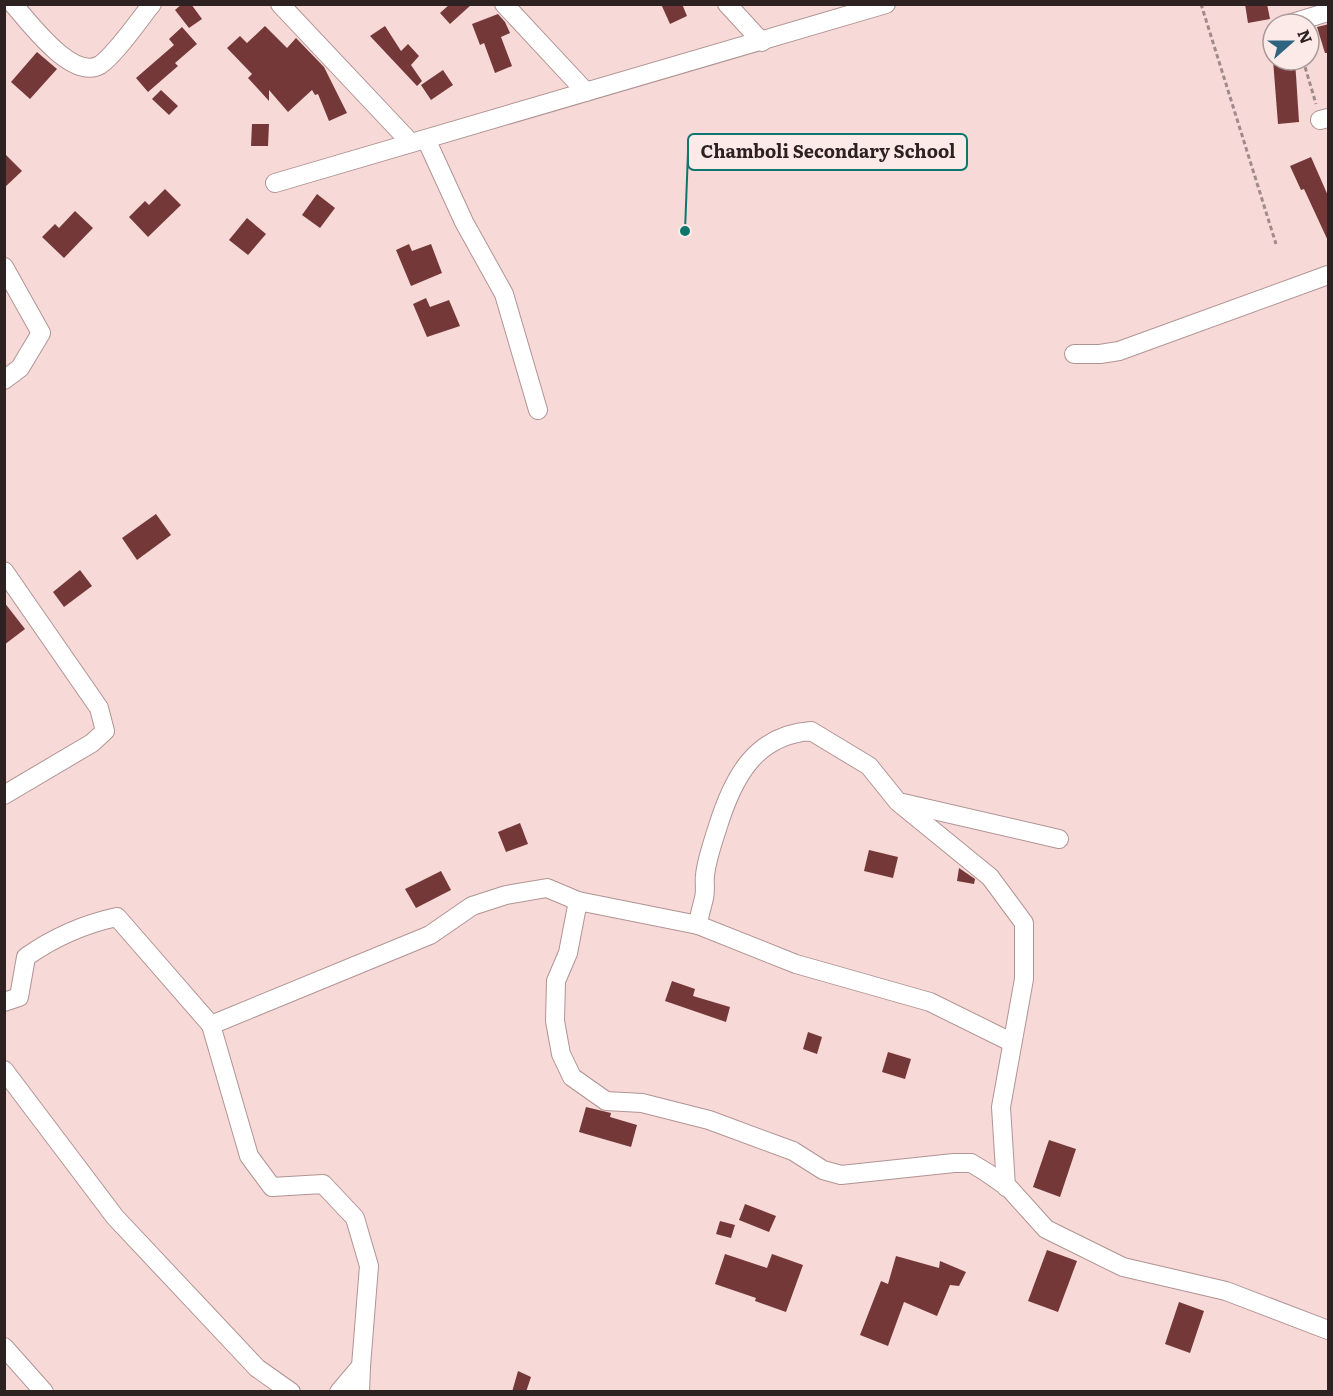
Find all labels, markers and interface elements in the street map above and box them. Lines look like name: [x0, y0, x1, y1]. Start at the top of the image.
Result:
north arrow: [1261, 12, 1321, 72]
text: N: [1292, 26, 1320, 47]
callout: Chamboli Secondary School: [688, 134, 967, 170]
text: Chamboli Secondary School: [700, 137, 956, 164]

